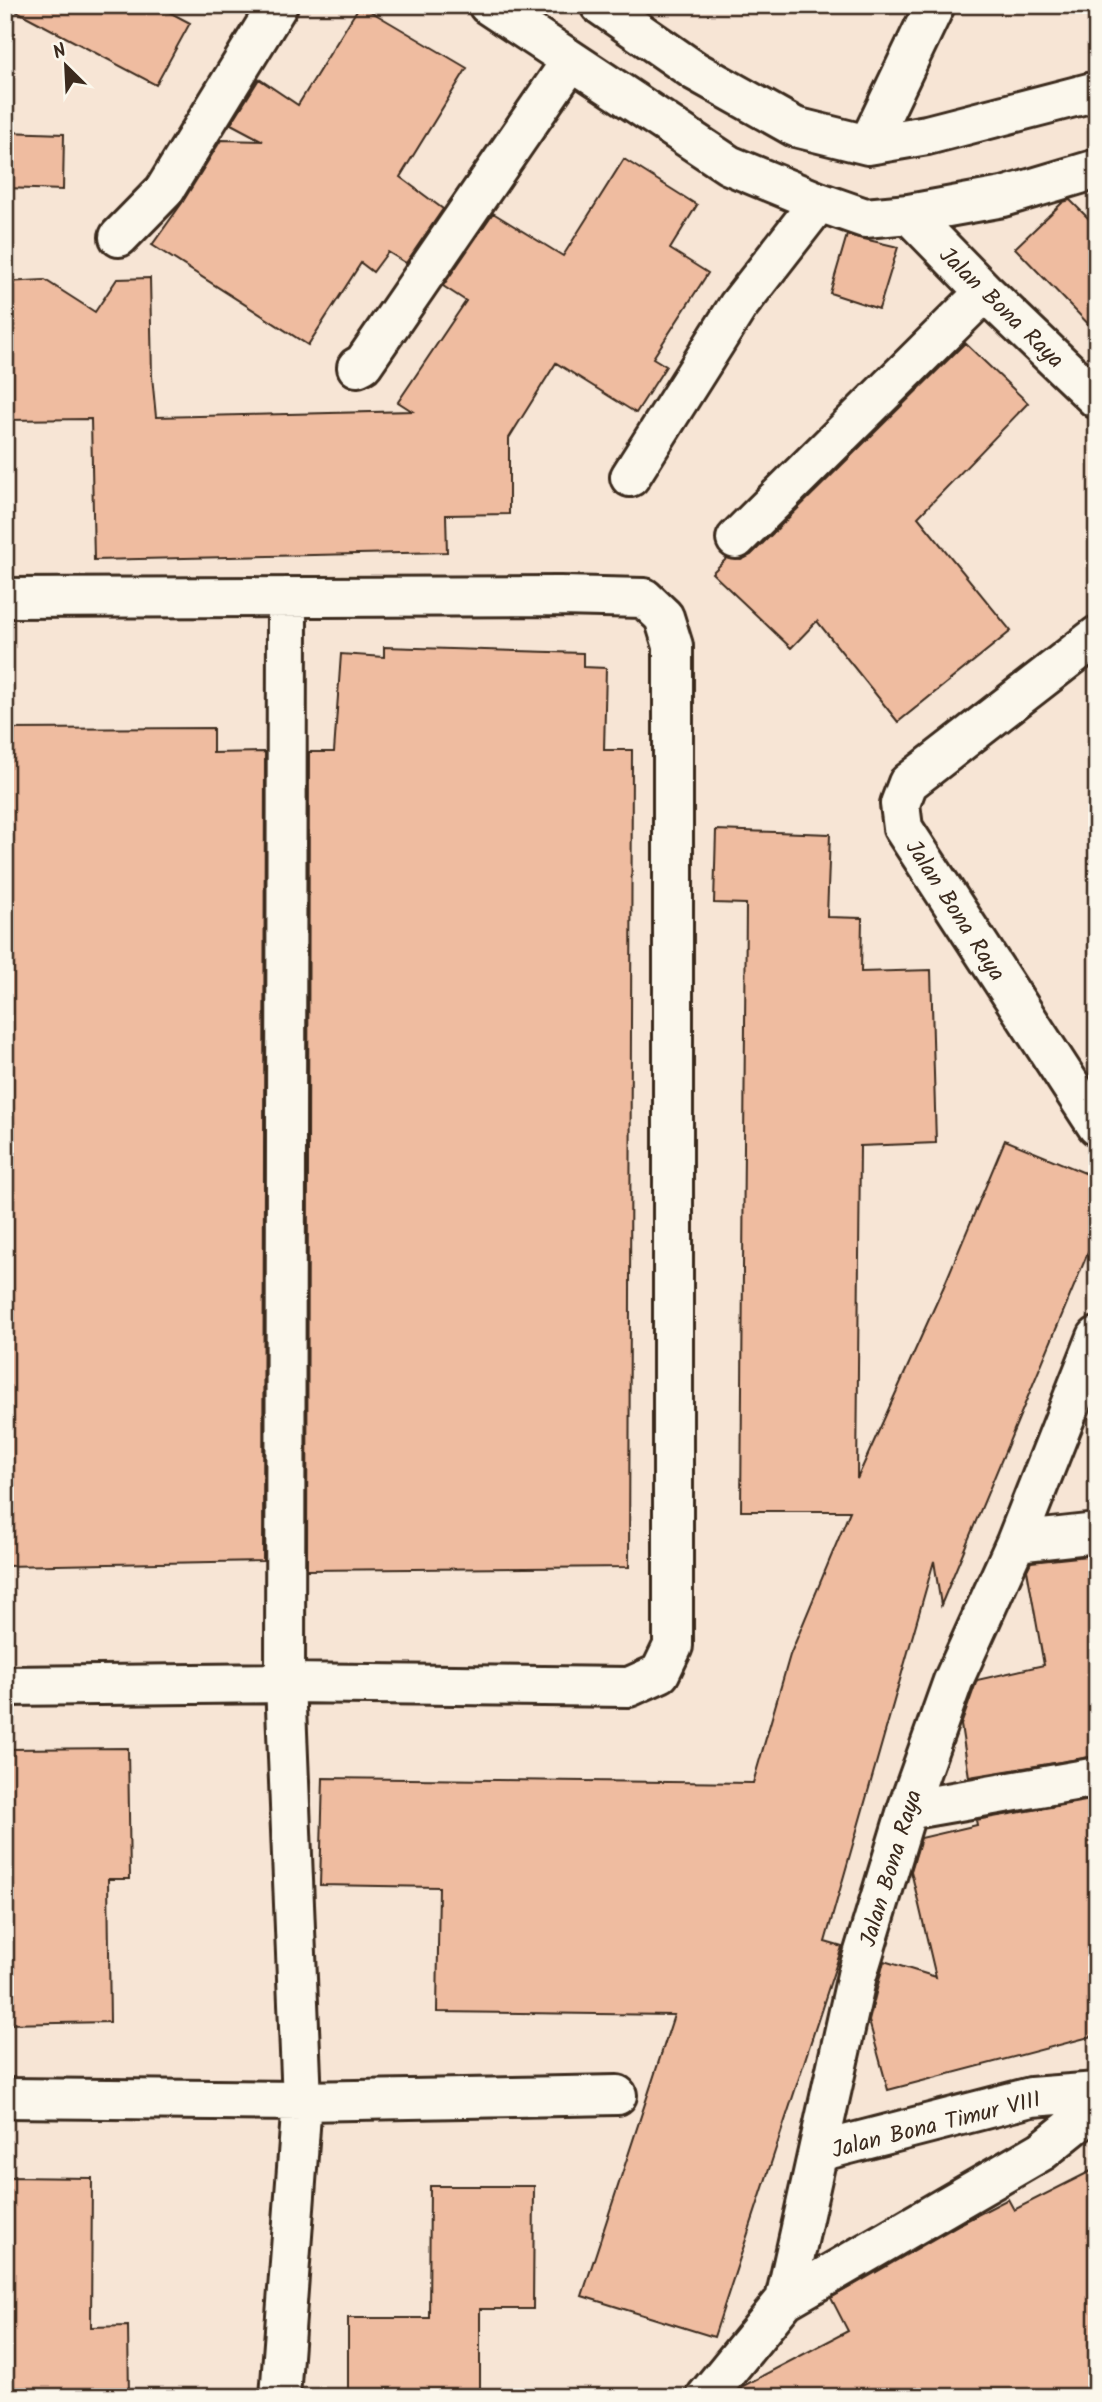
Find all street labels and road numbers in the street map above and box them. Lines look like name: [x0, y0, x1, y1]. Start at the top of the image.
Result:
street label: Jalan Bona Raya: [930, 239, 1072, 378]
street label: Jalan Bona Raya: [895, 833, 1014, 989]
street label: Jalan Bona Raya: [851, 1786, 933, 1952]
street label: Jalan Bona Timur VIII: [828, 2083, 1045, 2169]

